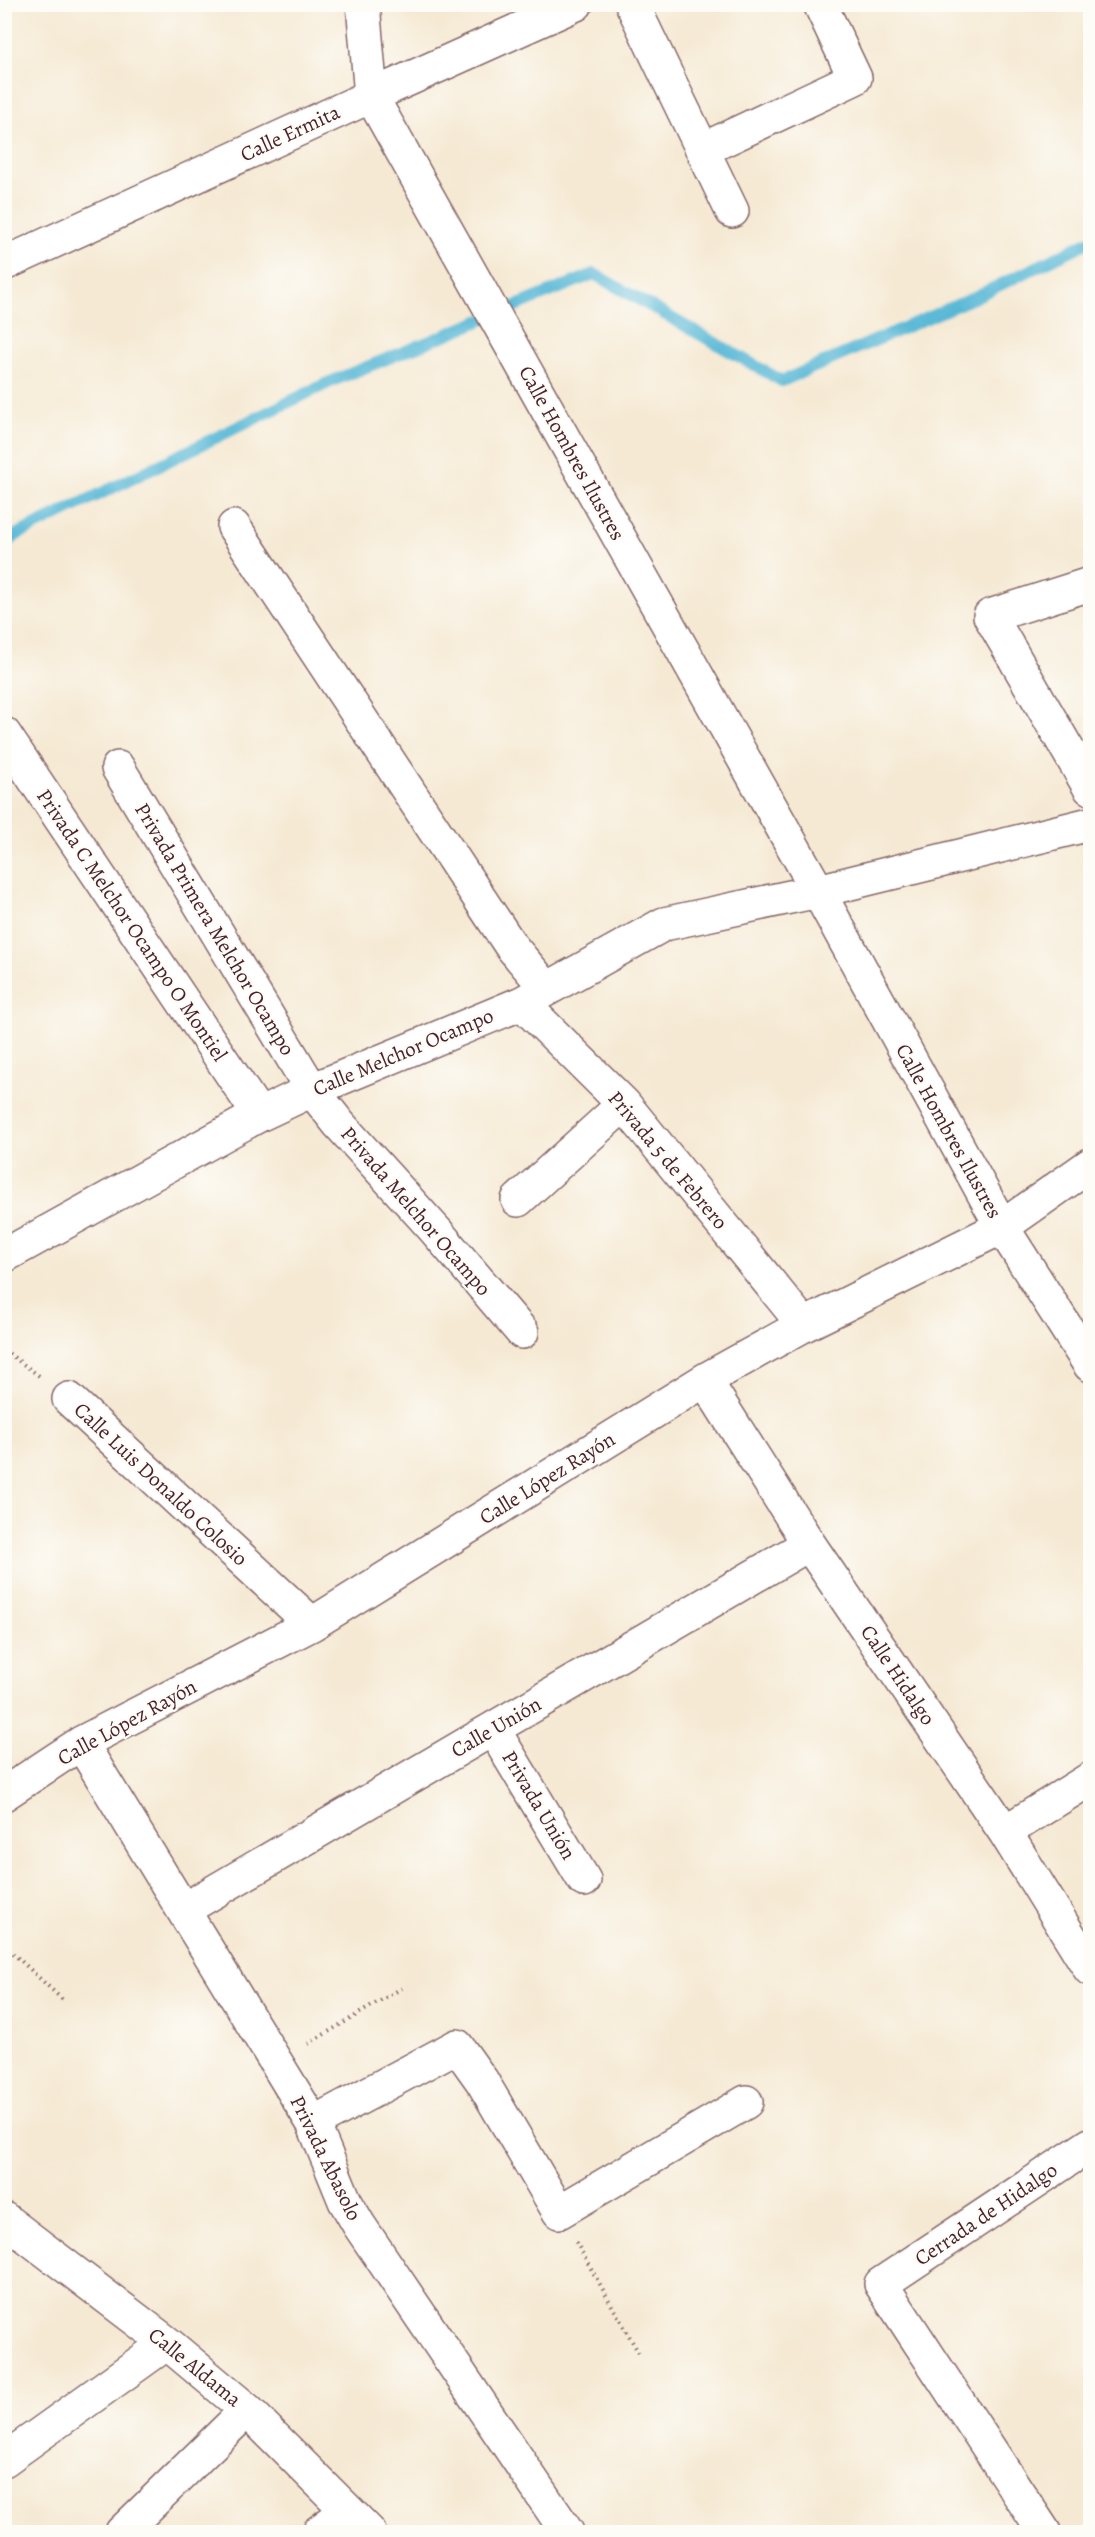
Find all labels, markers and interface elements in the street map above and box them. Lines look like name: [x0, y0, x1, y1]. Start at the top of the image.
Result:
street label: Calle Ermita: [236, 98, 344, 168]
street label: Calle Hombres Ilustres: [512, 361, 632, 545]
street label: Privada C Melchor Ocampo O Montiel: [30, 783, 234, 1067]
street label: Privada Primera Melchor Ocampo: [128, 797, 302, 1061]
street label: Calle Melchor Ocampo: [308, 1001, 498, 1103]
street label: Calle Hombres Ilustres: [889, 1039, 1009, 1223]
street label: Privada 5 de Febrero: [602, 1085, 734, 1235]
street label: Privada Melchor Ocampo: [335, 1120, 497, 1302]
street label: Calle Luis Donaldo Colosio: [68, 1396, 254, 1572]
street label: Calle López Rayón: [474, 1425, 620, 1531]
street label: Calle Hidalgo: [854, 1619, 942, 1731]
street label: Calle López Rayón: [52, 1672, 202, 1772]
street label: Calle Unión: [446, 1690, 546, 1764]
street label: Privada Unión: [495, 1745, 583, 1865]
street label: Privada Abasolo: [284, 2091, 368, 2225]
street label: Cerrada de Hidalgo: [909, 2156, 1063, 2272]
street label: Calle Aldama: [143, 2321, 248, 2413]

